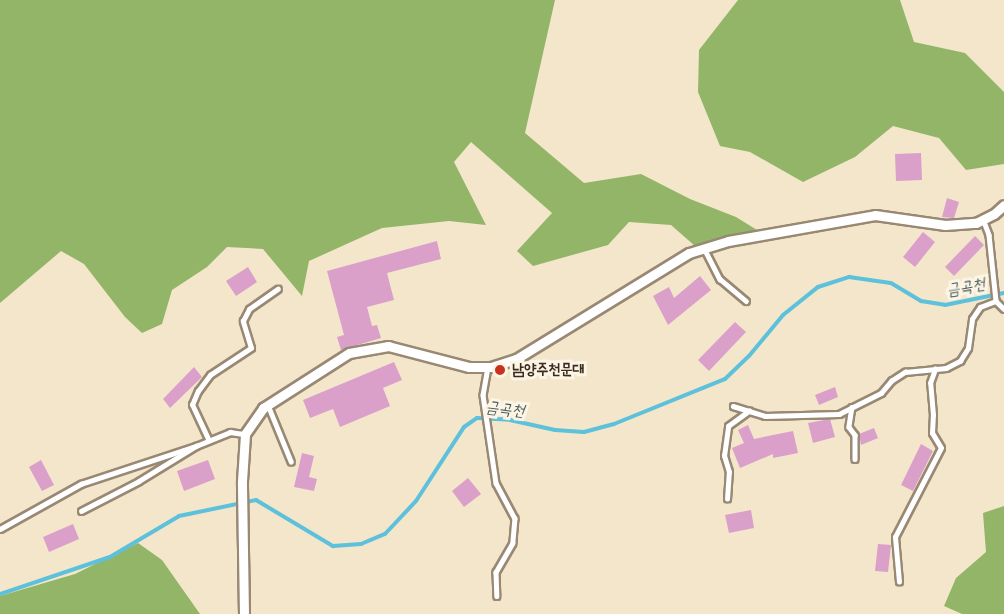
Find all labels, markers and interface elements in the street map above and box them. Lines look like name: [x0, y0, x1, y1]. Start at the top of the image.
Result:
water label: 금곡천: [945, 275, 987, 301]
place label: 남양주천문대: [512, 361, 584, 379]
marker: 남양주천문대: [493, 363, 507, 377]
water label: 금곡천: [485, 398, 525, 422]

